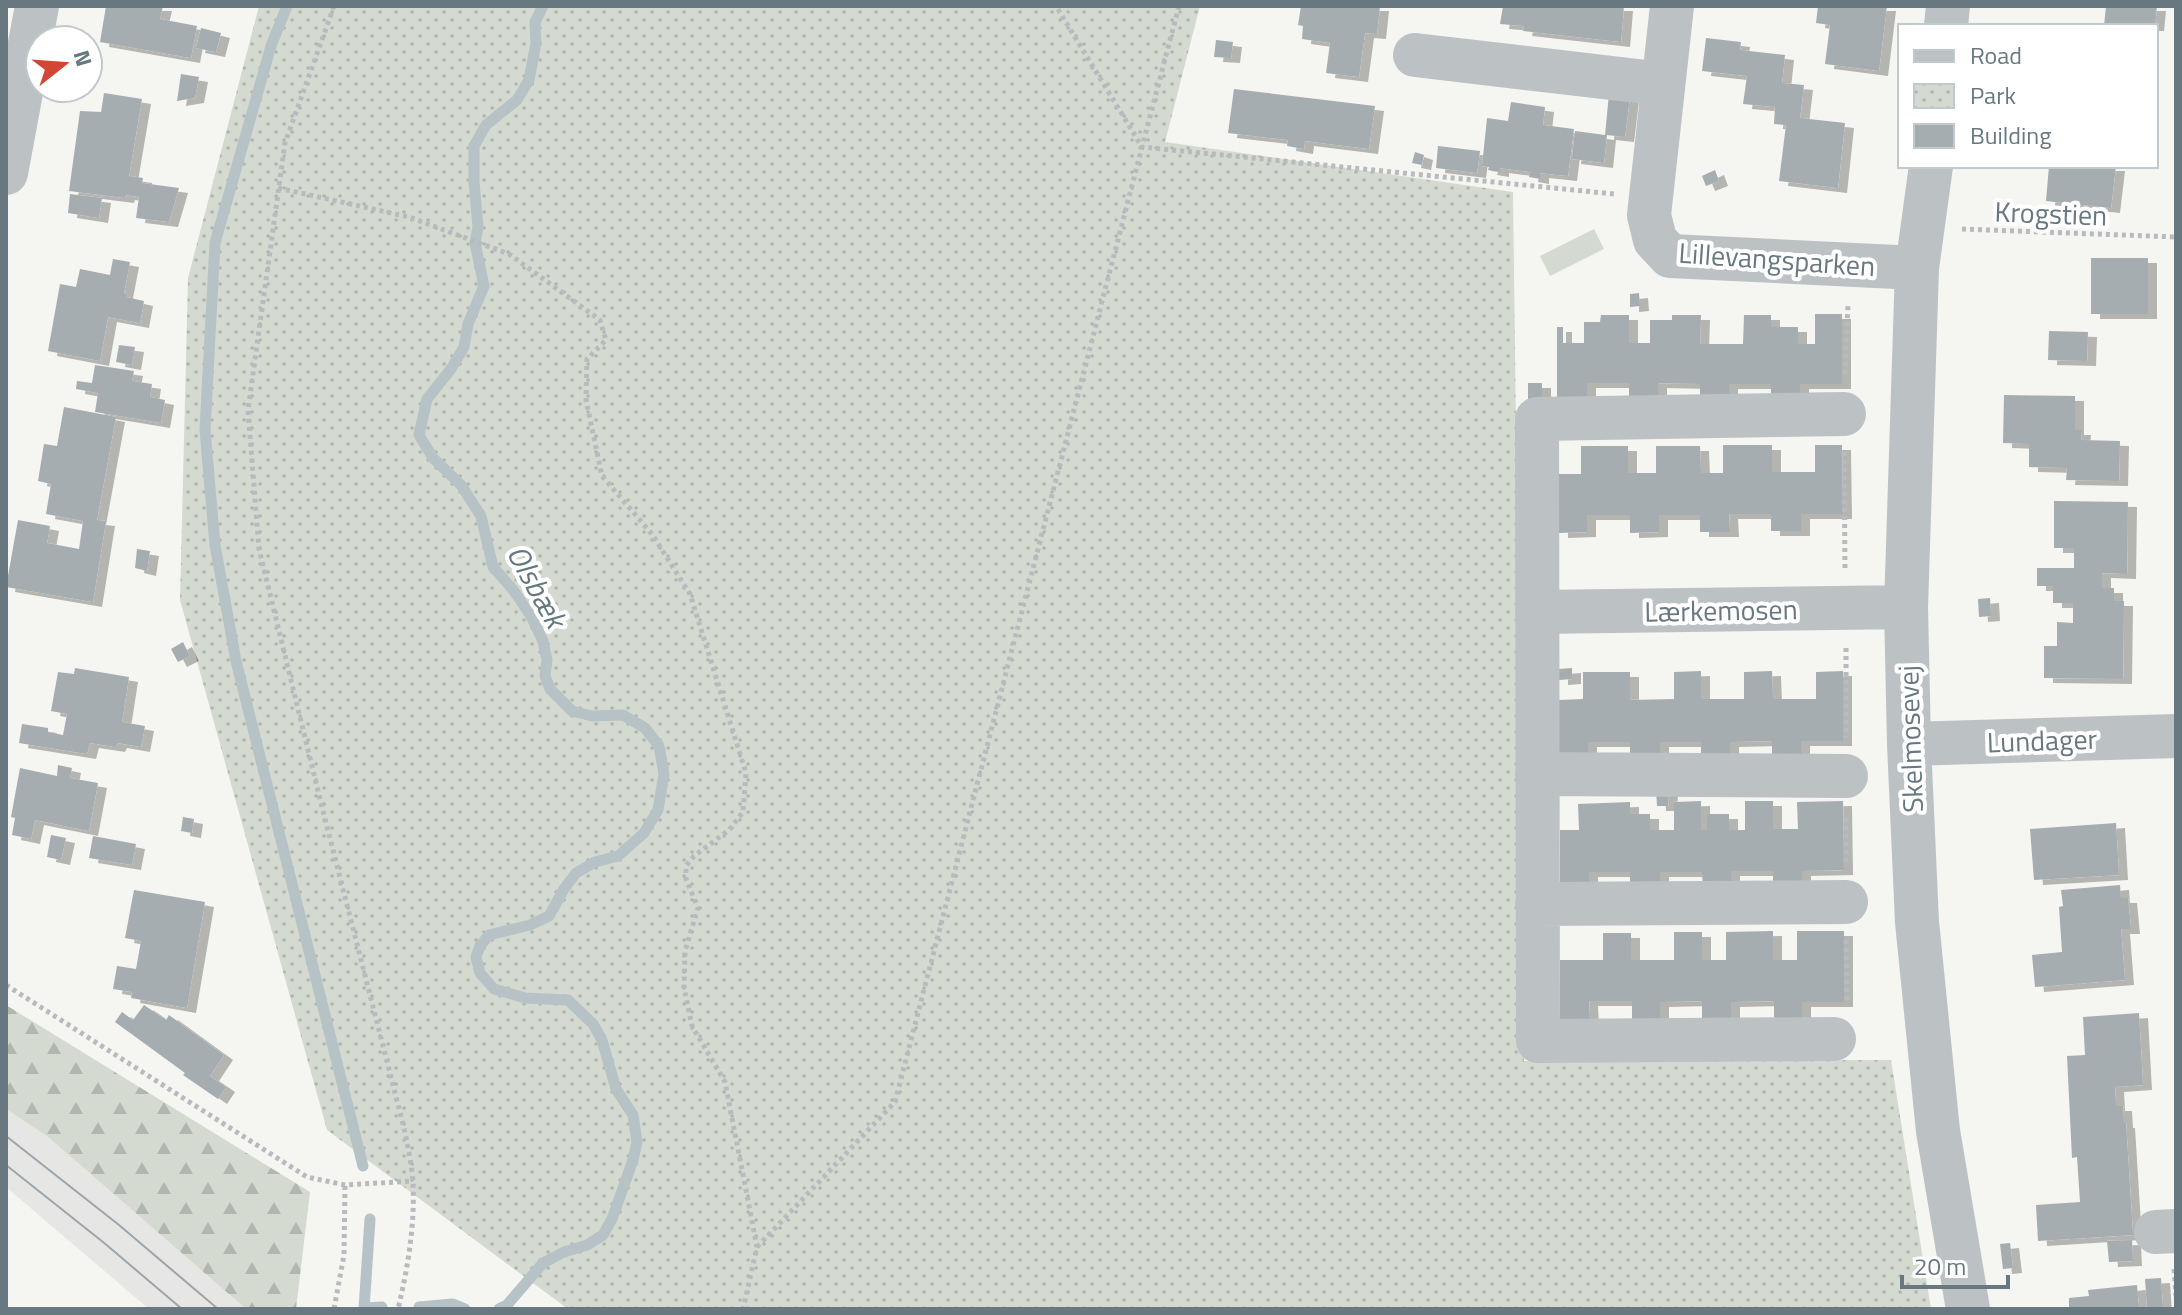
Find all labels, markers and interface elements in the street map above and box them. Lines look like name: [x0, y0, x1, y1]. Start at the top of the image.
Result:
north arrow: [24, 24, 104, 104]
legend: [1898, 24, 2158, 168]
text: Road: [1970, 37, 2022, 73]
text: N: [65, 46, 102, 70]
text: Park: [1970, 77, 2016, 113]
text: Building: [1970, 117, 2052, 153]
street label: Krogstien: [1994, 190, 2108, 236]
street label: Lillevangsparken: [1677, 231, 1877, 287]
water label: Olsbæk: [495, 536, 580, 639]
street label: Lærkemosen: [1644, 587, 1798, 633]
street label: Skelmosevej: [1886, 665, 1934, 813]
street label: Lundager: [1986, 717, 2098, 763]
scale bar: [1902, 1239, 2008, 1289]
text: 20 m: [1914, 1248, 1966, 1284]

